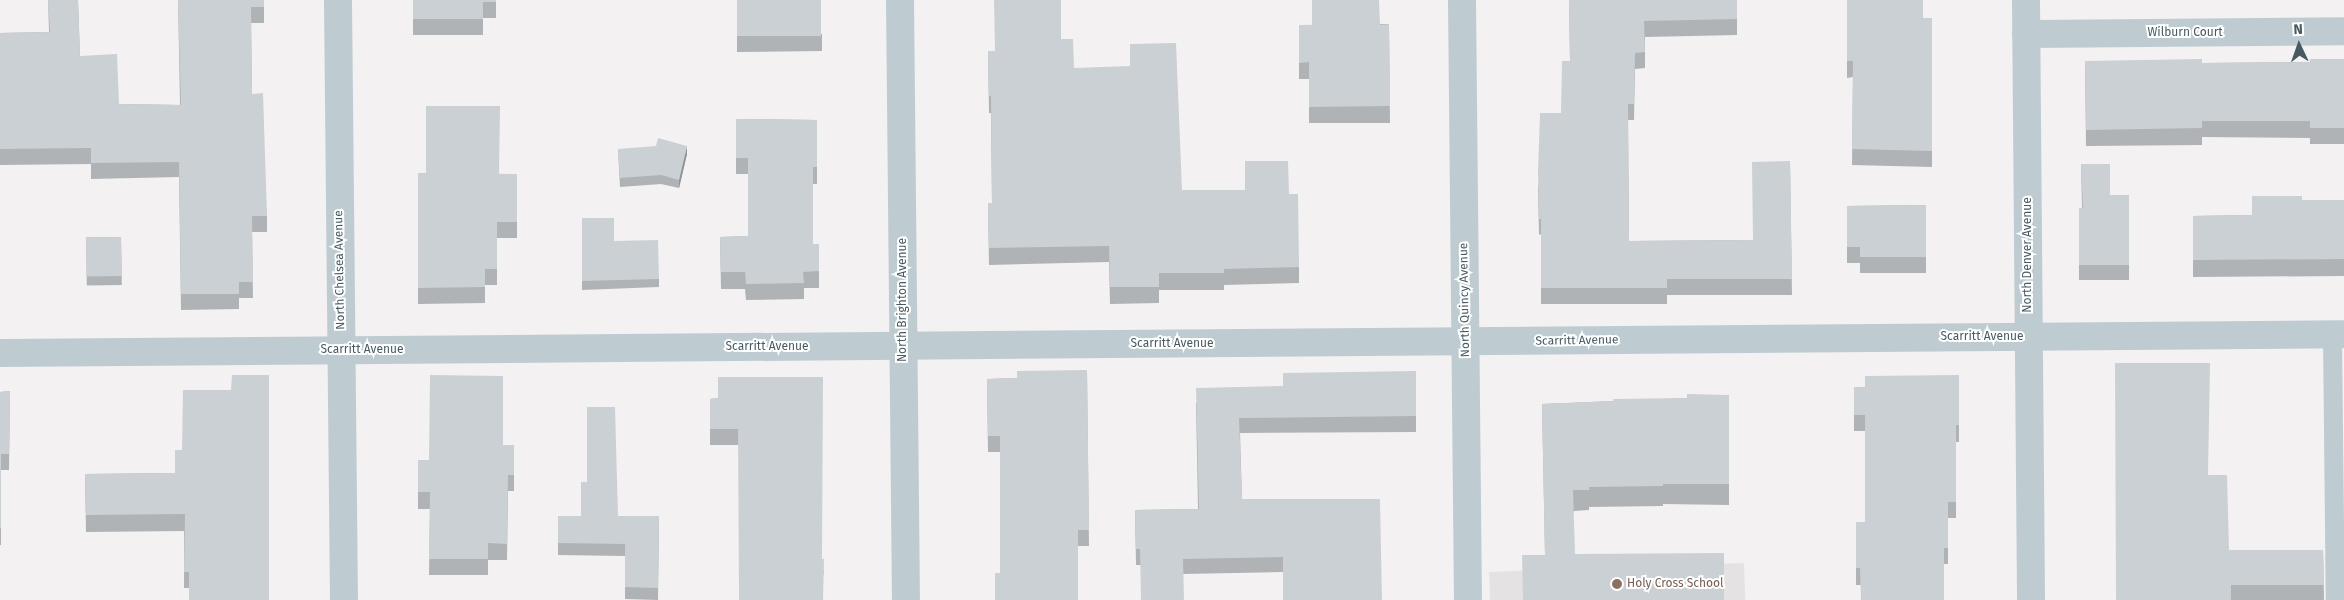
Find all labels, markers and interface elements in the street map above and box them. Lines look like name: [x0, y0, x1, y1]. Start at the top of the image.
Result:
north arrow: [2274, 20, 2324, 70]
text: N: [2293, 21, 2303, 38]
street label: Wilburn Court: [2147, 26, 2223, 40]
street label: North Denver Avenue: [2021, 197, 2035, 313]
street label: North Chelsea Avenue: [332, 210, 348, 330]
street label: North Brighton Avenue: [896, 238, 910, 362]
street label: North Quincy Avenue: [1457, 243, 1473, 357]
street label: Scarritt Avenue: [1940, 330, 2024, 344]
street label: Scarritt Avenue: [1535, 333, 1619, 349]
street label: Scarritt Avenue: [1130, 337, 1214, 351]
street label: Scarritt Avenue: [725, 340, 809, 354]
street label: Scarritt Avenue: [320, 343, 404, 357]
place label: Holy Cross School: [1627, 577, 1724, 591]
marker: Holy Cross School: [1611, 578, 1623, 590]

